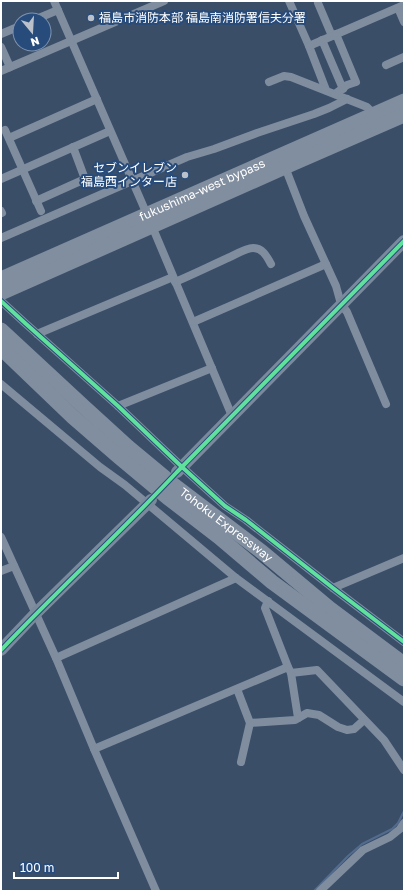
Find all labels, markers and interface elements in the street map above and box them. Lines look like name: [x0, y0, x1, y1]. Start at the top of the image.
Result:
place label: 福島市消防本部 福島南消防署信夫分署: [99, 10, 306, 25]
north arrow: [12, 12, 52, 52]
marker: 福島市消防本部 福島南消防署信夫分署: [86, 13, 96, 23]
text: N: [29, 35, 41, 49]
street label: fukushima-west bypass: [137, 155, 267, 224]
place label: セブンイレブン 福島西インター店: [81, 160, 177, 189]
marker: セブンイレブン 福島西インター店: [180, 170, 190, 180]
street label: Tohoku Expressway: [177, 484, 276, 565]
scale bar: [14, 854, 118, 880]
text: 100 m: [20, 860, 54, 875]

